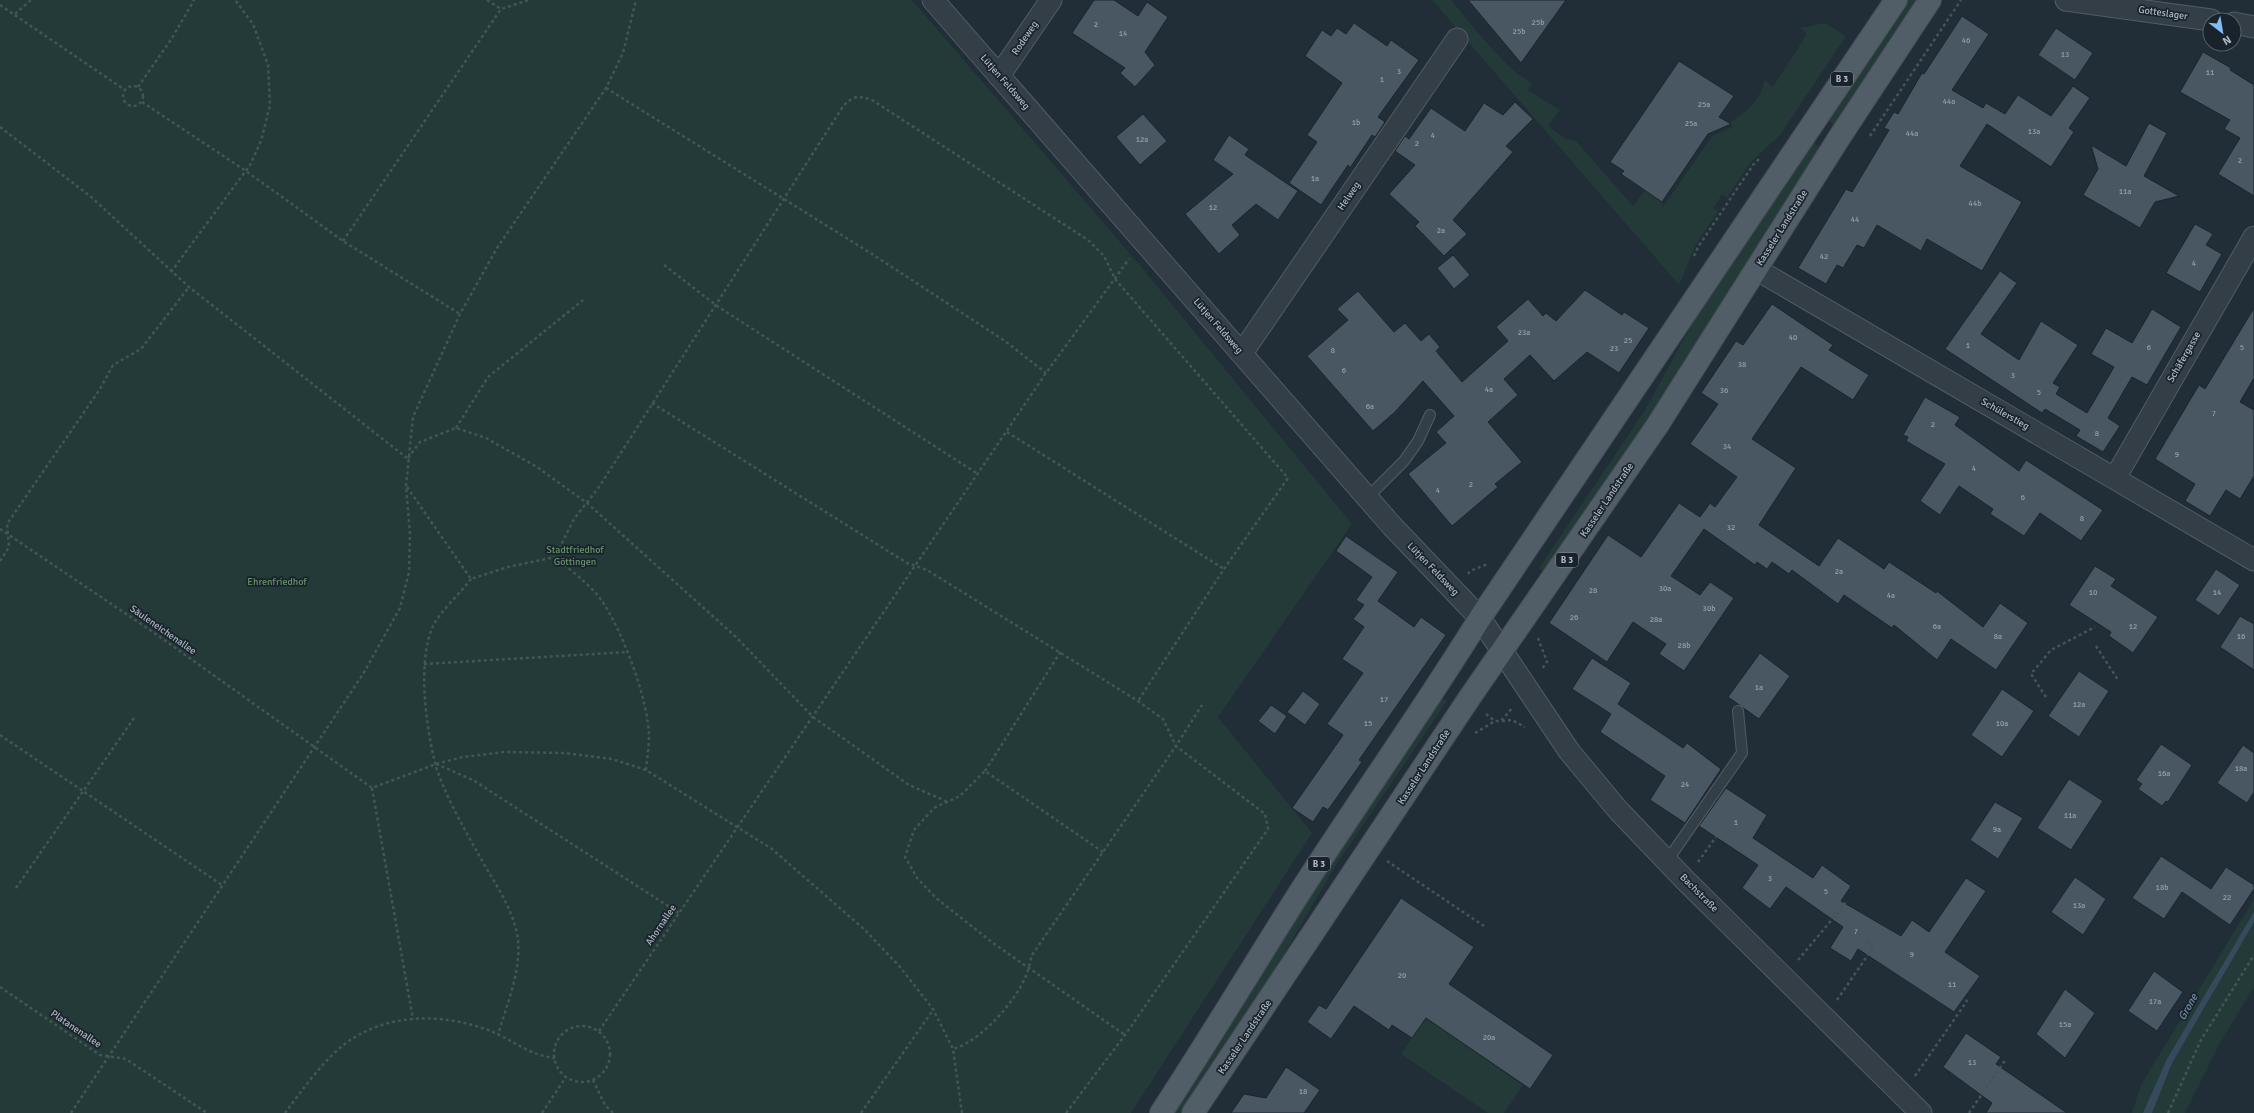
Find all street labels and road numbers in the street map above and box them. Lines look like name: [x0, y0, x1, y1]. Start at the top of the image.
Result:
street label: Gotteslager: [2138, 4, 2189, 22]
street label: Rodeweg: [1009, 19, 1041, 57]
street label: Lütjen Feldsweg: [978, 52, 1032, 112]
road number: B 3: [1831, 72, 1853, 86]
street label: Helweg: [1335, 179, 1363, 213]
street label: Kasseler Landstraße: [1754, 188, 1810, 268]
street label: Lütjen Feldsweg: [1191, 296, 1245, 356]
street label: Schäfergasse: [2165, 329, 2203, 385]
street label: Schülerstieg: [1979, 395, 2031, 433]
street label: Kasseler Landstraße: [1578, 460, 1636, 540]
street label: Lütjen Feldsweg: [1405, 540, 1461, 598]
road number: B 3: [1556, 553, 1578, 567]
street label: Säuleneichenallee: [127, 603, 199, 657]
street label: Kasseler Landstraße: [1395, 727, 1453, 807]
road number: B 3: [1308, 857, 1330, 871]
street label: Bachstraße: [1677, 871, 1721, 915]
street label: Ahornallee: [643, 902, 679, 948]
street label: Kasseler Landstraße: [1216, 997, 1274, 1077]
street label: Platanenallee: [48, 1008, 104, 1050]

